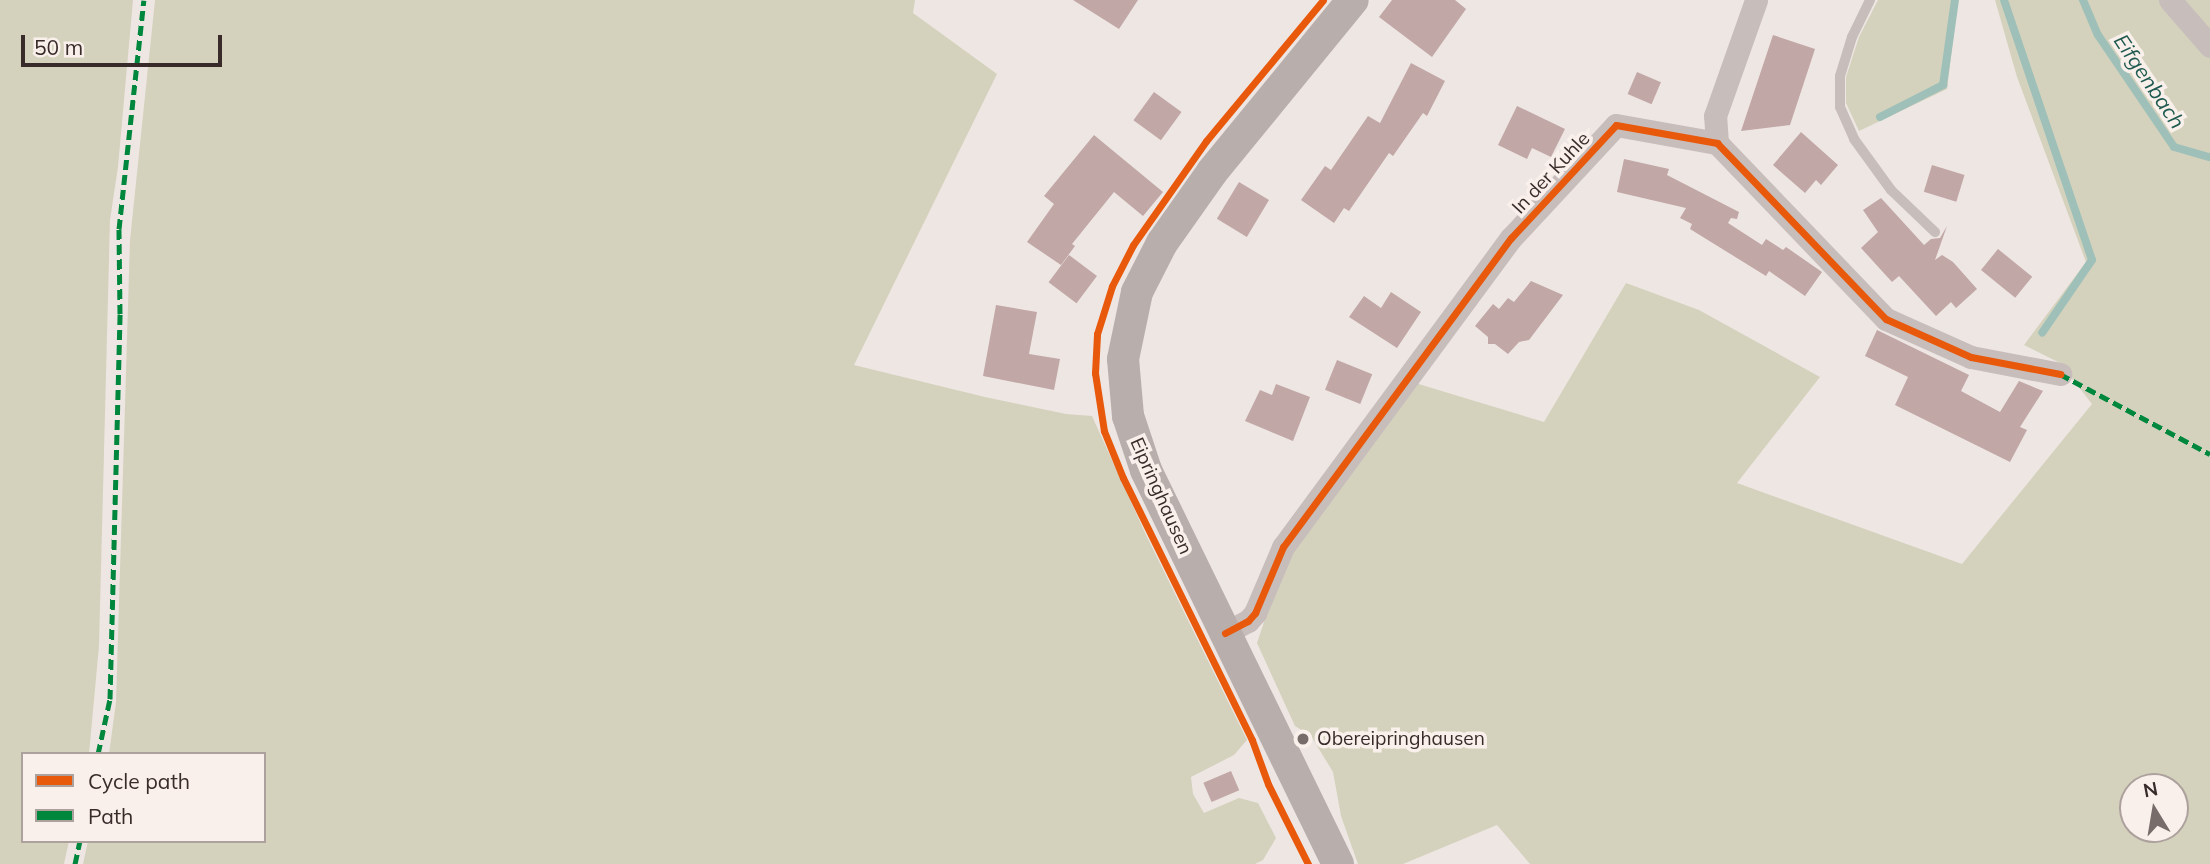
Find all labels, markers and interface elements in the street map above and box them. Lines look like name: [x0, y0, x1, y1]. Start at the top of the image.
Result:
scale bar: [24, 21, 226, 65]
water label: Eifgenbach: [2109, 29, 2191, 133]
text: 50 m: [34, 34, 83, 60]
street label: In der Kuhle: [1507, 127, 1595, 219]
street label: Eipringhausen: [1125, 434, 1197, 558]
place label: Obereipringhausen: [1317, 728, 1485, 750]
marker: Obereipringhausen: [1295, 731, 1311, 747]
legend: [21, 752, 266, 843]
text: Cycle path: [88, 768, 190, 794]
north arrow: [2119, 773, 2189, 843]
text: N: [2141, 776, 2160, 803]
text: Path: [88, 803, 133, 829]

